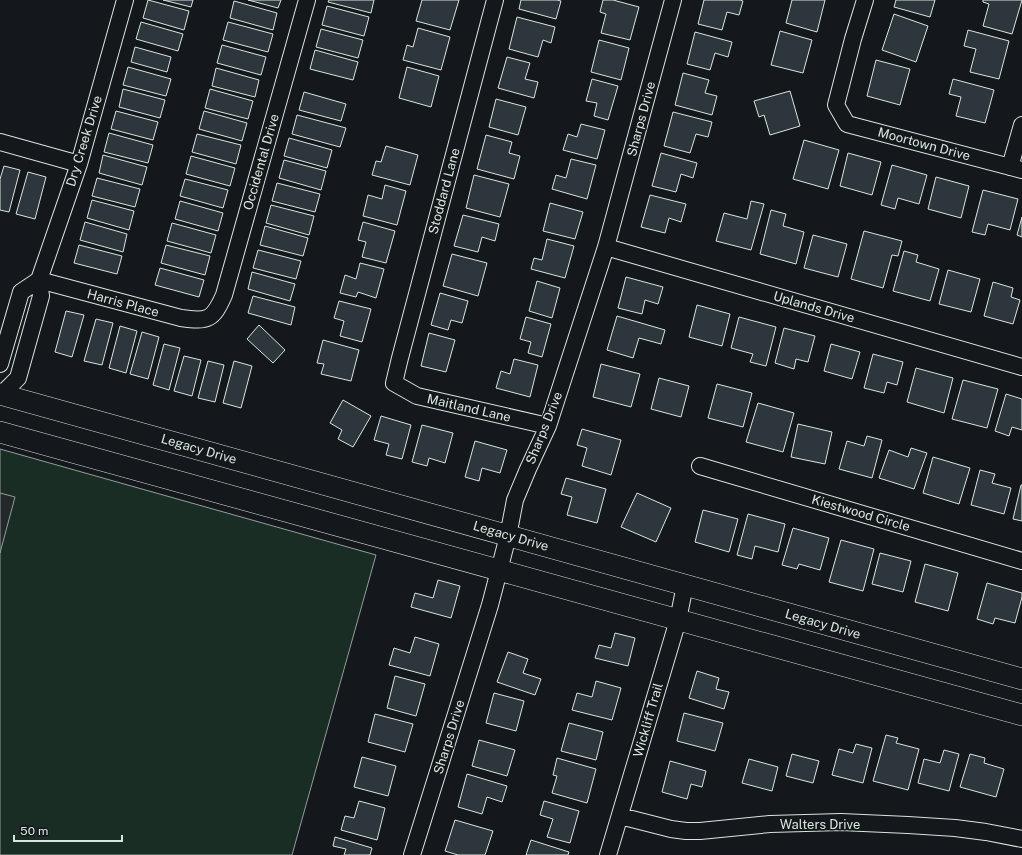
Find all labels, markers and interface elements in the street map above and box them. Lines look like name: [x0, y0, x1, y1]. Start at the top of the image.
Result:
street label: Sharps Drive: [624, 80, 658, 158]
street label: Dry Creek Drive: [63, 94, 105, 188]
street label: Occidental Drive: [240, 112, 282, 212]
street label: Moortown Drive: [876, 124, 972, 164]
street label: Stoddard Lane: [425, 146, 463, 236]
street label: Harris Place: [85, 286, 161, 320]
street label: Uplands Drive: [772, 288, 856, 326]
street label: Sharps Drive: [523, 390, 565, 466]
street label: Maitland Lane: [426, 391, 512, 425]
street label: Legacy Drive: [160, 431, 238, 467]
street label: Kiestwood Circle: [810, 492, 912, 534]
street label: Legacy Drive: [472, 518, 550, 554]
street label: Legacy Drive: [784, 606, 862, 642]
street label: Wickliff Trail: [630, 681, 666, 759]
street label: Sharps Drive: [431, 698, 467, 776]
scale bar: [14, 817, 122, 843]
street label: Walters Drive: [780, 817, 860, 832]
text: 50 m: [20, 824, 48, 838]

